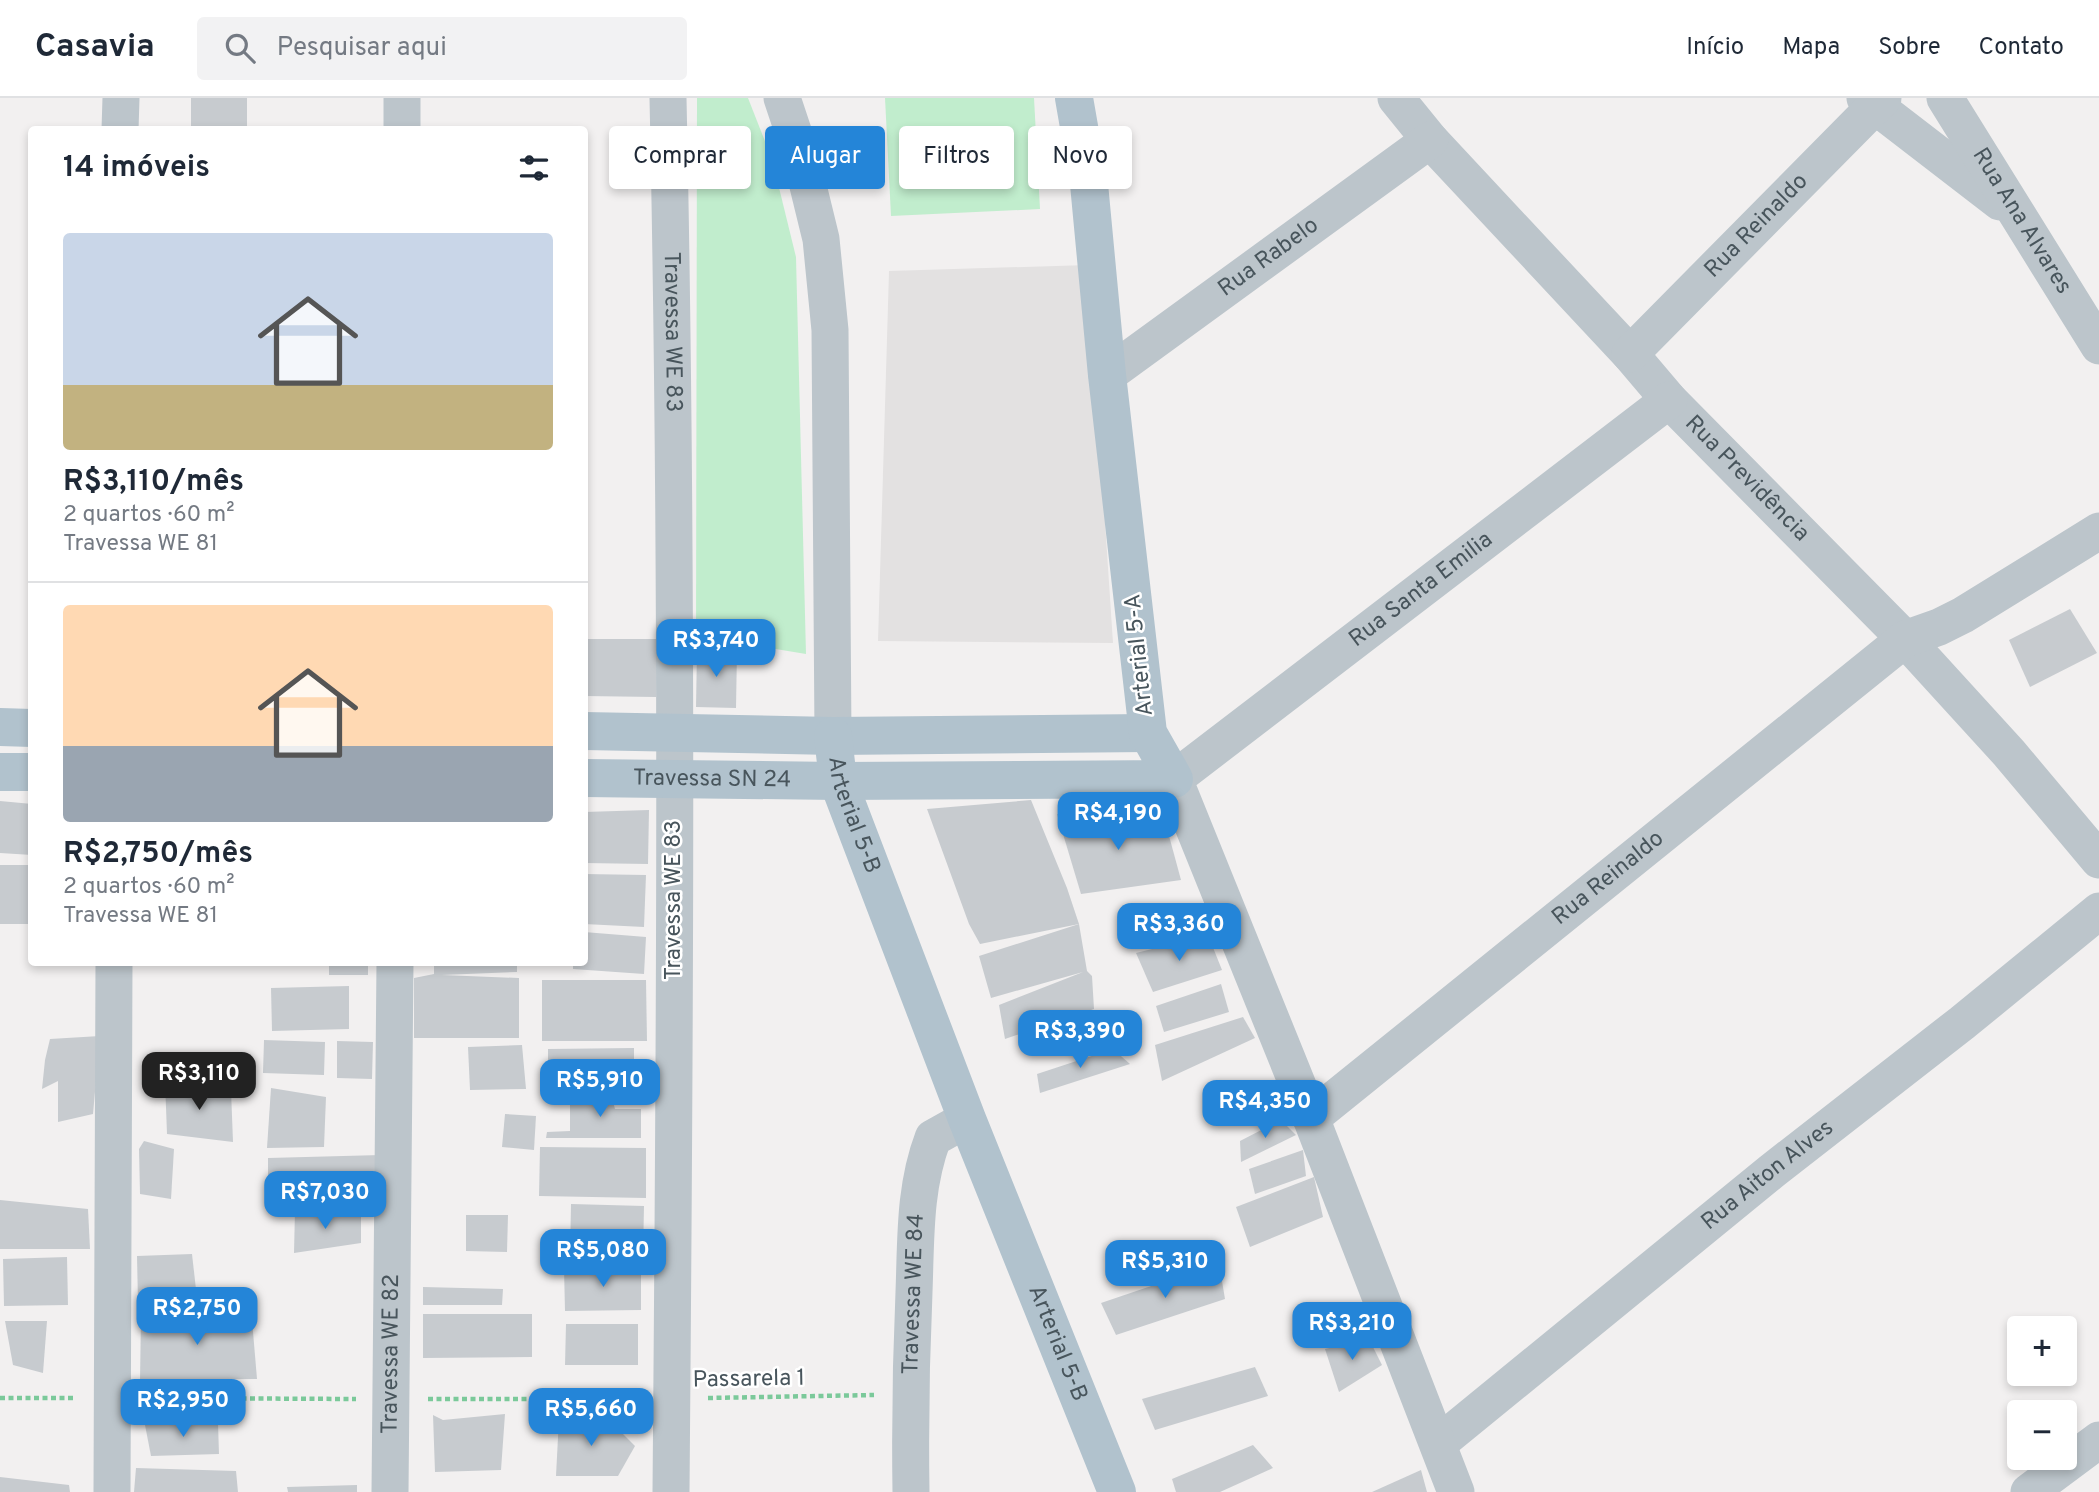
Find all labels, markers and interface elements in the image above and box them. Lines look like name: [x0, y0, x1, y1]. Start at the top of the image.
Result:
search box: [197, 17, 687, 80]
text: Casavia: [35, 27, 155, 69]
icon: search: [221, 29, 259, 67]
text: Pesquisar aqui: [277, 32, 447, 65]
text: Início: [1686, 33, 1744, 63]
text: Mapa: [1782, 33, 1840, 63]
text: Sobre: [1878, 33, 1941, 63]
text: Contato: [1979, 33, 2064, 63]
chip: Comprar: [609, 126, 751, 189]
chip: Alugar: [765, 126, 885, 189]
chip: Filtros: [899, 126, 1014, 189]
chip: Novo: [1028, 126, 1132, 189]
street label: Rua Ana Alvares: [1965, 143, 2078, 300]
icon: filters: [515, 149, 553, 187]
text: 14 imóveis: [63, 150, 210, 187]
street label: Rua Reinaldo: [1699, 168, 1814, 284]
street label: Rua Rabelo: [1213, 211, 1325, 304]
street label: Travessa WE 83: [656, 252, 687, 412]
icon: home: [245, 278, 371, 404]
street label: Rua Previdência: [1678, 410, 1815, 548]
text: R$3,110/mês: [63, 464, 244, 501]
text: 2 quartos · 60 m²: [63, 501, 235, 530]
street label: Rua Santa Emilia: [1343, 526, 1499, 654]
text: Travessa WE 81: [63, 530, 218, 559]
street label: Arterial 5-A: [1119, 592, 1161, 718]
pin: R$3,740: [651, 620, 781, 679]
text: R$3,740: [672, 627, 760, 656]
icon: home: [245, 650, 371, 776]
street label: Arterial 5-B: [821, 755, 886, 878]
street label: Travessa SN 24: [633, 764, 791, 795]
pin: R$4,190: [1053, 792, 1183, 852]
text: R$4,190: [1074, 800, 1162, 829]
street label: Travessa WE 83: [660, 820, 689, 980]
street label: Rua Reinaldo: [1547, 824, 1670, 932]
text: R$2,750/mês: [63, 836, 253, 873]
text: 2 quartos · 60 m²: [63, 873, 235, 902]
text: Travessa WE 81: [63, 902, 218, 931]
pin: R$3,360: [1114, 904, 1244, 963]
text: R$3,360: [1133, 911, 1225, 940]
pin: R$3,390: [1015, 1010, 1145, 1070]
text: R$3,390: [1034, 1018, 1126, 1047]
pin: R$3,110: [134, 1052, 264, 1112]
text: R$3,110: [158, 1060, 240, 1089]
pin: R$5,910: [535, 1060, 665, 1119]
text: R$5,910: [556, 1067, 644, 1096]
pin: R$4,350: [1200, 1080, 1330, 1140]
text: R$4,350: [1218, 1088, 1312, 1117]
street label: Rua Aiton Alves: [1696, 1114, 1840, 1237]
pin: R$7,030: [260, 1172, 390, 1231]
text: R$7,030: [280, 1179, 370, 1208]
street label: Travessa WE 84: [897, 1213, 932, 1375]
pin: R$5,080: [538, 1230, 668, 1289]
text: R$5,080: [556, 1237, 650, 1266]
pin: R$5,310: [1100, 1240, 1230, 1300]
text: R$5,310: [1121, 1248, 1209, 1277]
street label: Travessa WE 82: [376, 1274, 407, 1434]
street label: Arterial 5-B: [1021, 1281, 1094, 1406]
pin: R$2,750: [132, 1288, 262, 1347]
text: R$2,750: [152, 1295, 242, 1324]
pin: R$3,210: [1287, 1302, 1417, 1362]
text: R$3,210: [1308, 1310, 1396, 1339]
map controls: [2007, 1316, 2077, 1470]
button: +: [2007, 1316, 2077, 1386]
street label: Passarela 1: [692, 1365, 806, 1395]
pin: R$2,950: [118, 1380, 248, 1439]
text: R$2,950: [137, 1387, 229, 1416]
pin: R$5,660: [526, 1388, 656, 1448]
text: R$5,660: [545, 1396, 637, 1425]
button: −: [2007, 1400, 2077, 1470]

